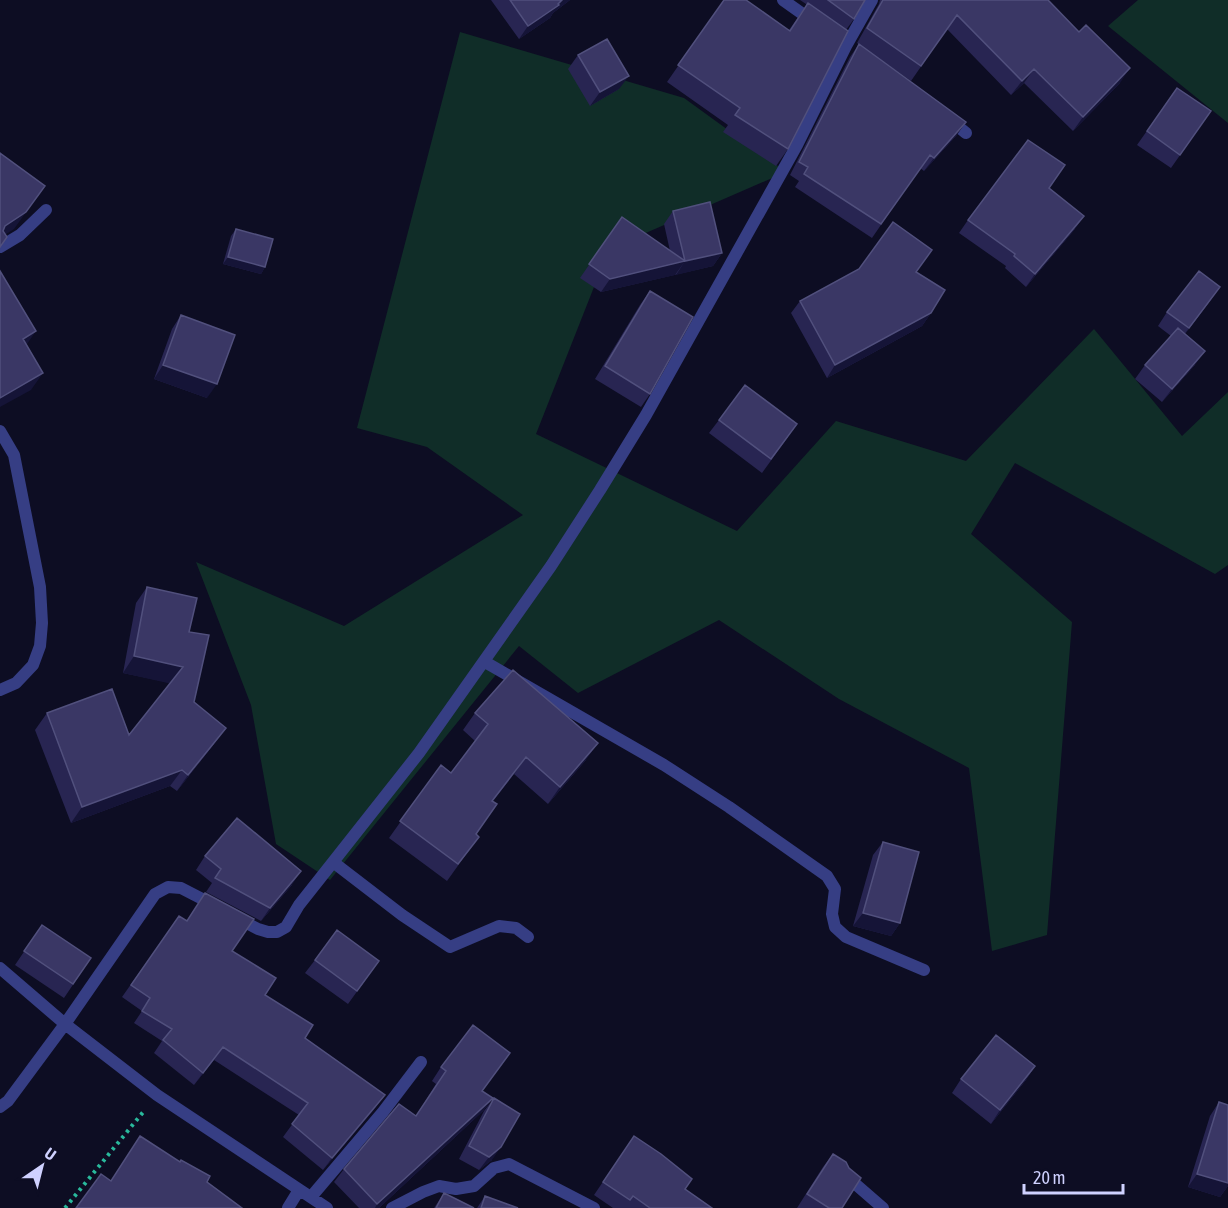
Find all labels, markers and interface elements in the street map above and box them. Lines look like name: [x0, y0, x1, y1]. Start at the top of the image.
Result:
north arrow: [12, 1136, 72, 1196]
text: U: [42, 1144, 60, 1164]
scale bar: [1024, 1157, 1123, 1195]
text: 20 m: [1033, 1167, 1065, 1188]

